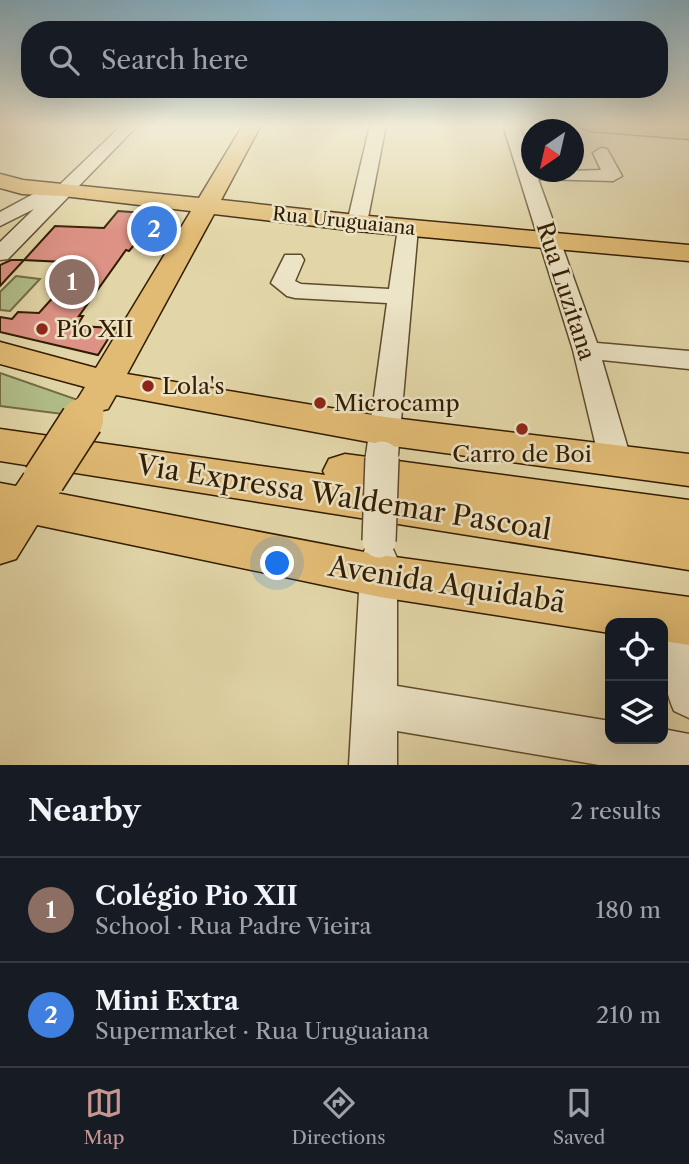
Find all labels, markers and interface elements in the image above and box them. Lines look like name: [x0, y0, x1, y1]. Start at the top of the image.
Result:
search box: [21, 21, 668, 98]
icon: search: [45, 41, 83, 79]
text: Search here: [101, 44, 248, 76]
north arrow: [521, 119, 584, 182]
street label: Rua Uruguaiana: [271, 202, 417, 240]
pin: 2: [131, 203, 177, 255]
street label: Rua Luzitana: [530, 218, 602, 365]
pin: 1: [49, 256, 95, 308]
place label: Pio XII: [56, 315, 133, 343]
marker: Pio XII: [34, 321, 50, 337]
place label: Lola's: [162, 372, 225, 400]
marker: Lola's: [140, 378, 156, 394]
place label: Microcamp: [334, 389, 460, 417]
marker: Microcamp: [312, 395, 328, 411]
marker: Carro de Boi: [514, 421, 530, 437]
place label: Carro de Boi: [452, 440, 592, 468]
street label: Via Expressa Waldemar Pascoal: [133, 447, 554, 547]
your location: [260, 546, 294, 580]
street label: Avenida Aquidabã: [325, 548, 568, 620]
map controls: [605, 618, 668, 744]
button: locate: [605, 618, 668, 681]
button: layers: [605, 681, 668, 744]
text: Nearby: [28, 792, 141, 829]
text: 2 results: [570, 797, 661, 825]
text: Colégio Pio XII: [95, 880, 298, 912]
text: 1: [46, 896, 56, 924]
text: 180 m: [596, 896, 661, 924]
text: School · Rua Padre Vieira: [95, 912, 372, 940]
text: Mini Extra: [95, 985, 239, 1017]
text: 2: [44, 1001, 58, 1029]
text: 210 m: [596, 1001, 661, 1029]
text: Supermarket · Rua Uruguaiana: [95, 1017, 429, 1045]
tab: Map: [84, 1084, 124, 1149]
tab: Directions: [292, 1084, 385, 1149]
tab: Saved: [553, 1084, 605, 1149]

